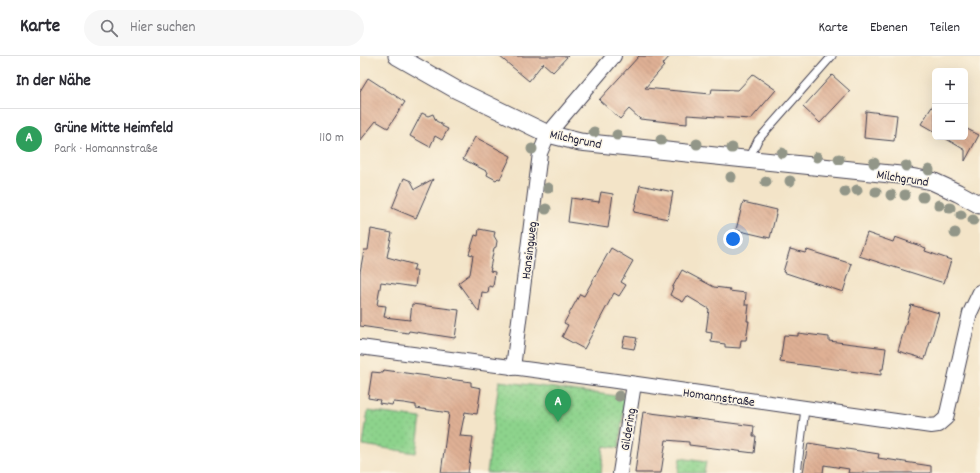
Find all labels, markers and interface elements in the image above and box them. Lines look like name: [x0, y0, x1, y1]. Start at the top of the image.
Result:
search box: [84, 10, 364, 46]
text: Karte: [20, 14, 60, 41]
icon: search: [98, 17, 120, 39]
text: Hier suchen: [130, 17, 195, 39]
text: Karte: [818, 18, 848, 38]
text: Ebenen: [870, 18, 908, 38]
text: Teilen: [930, 18, 960, 38]
map controls: [932, 68, 968, 140]
button: +: [932, 68, 968, 104]
text: In der Nähe: [16, 70, 91, 94]
button: −: [932, 104, 968, 140]
text: Grüne Mitte Heimfeld: [54, 118, 173, 140]
street label: Milchgrund: [548, 126, 603, 155]
text: A: [25, 129, 33, 148]
text: 110 m: [319, 129, 344, 148]
text: Park · Homannstraße: [54, 140, 158, 159]
street label: Milchgrund: [875, 166, 930, 193]
street label: Hansingweg: [518, 220, 543, 280]
your location: [723, 229, 743, 249]
street label: Homannstraße: [681, 384, 756, 413]
pin: A: [545, 389, 571, 422]
street label: Gildering: [617, 406, 642, 452]

